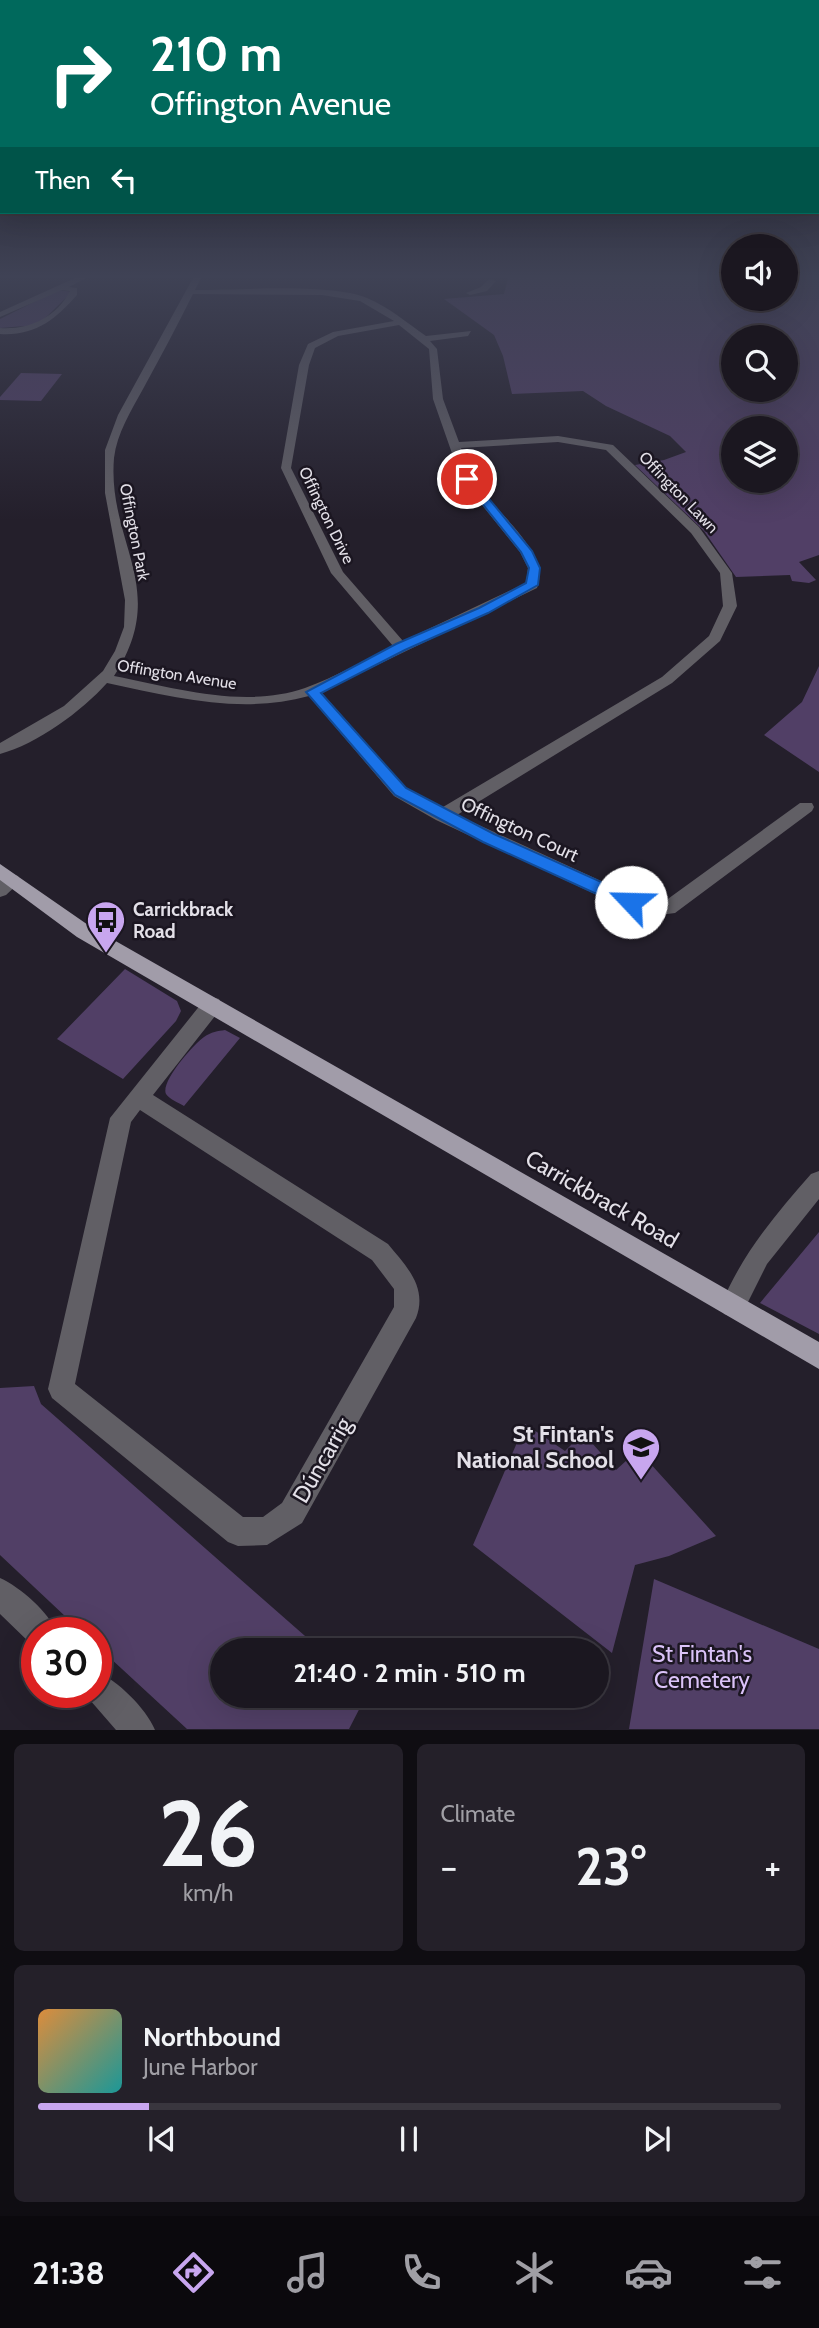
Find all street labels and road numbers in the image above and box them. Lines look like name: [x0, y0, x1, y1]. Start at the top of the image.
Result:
street label: Offington Lawn: [635, 448, 722, 537]
street label: Offington Drive: [295, 464, 358, 567]
street label: Offington Park: [116, 482, 153, 583]
street label: Offington Avenue: [116, 656, 238, 693]
street label: Offington Court: [457, 792, 583, 867]
street label: Carrickbrack Road: [520, 1144, 684, 1254]
street label: Dúncarrig: [286, 1412, 358, 1508]

